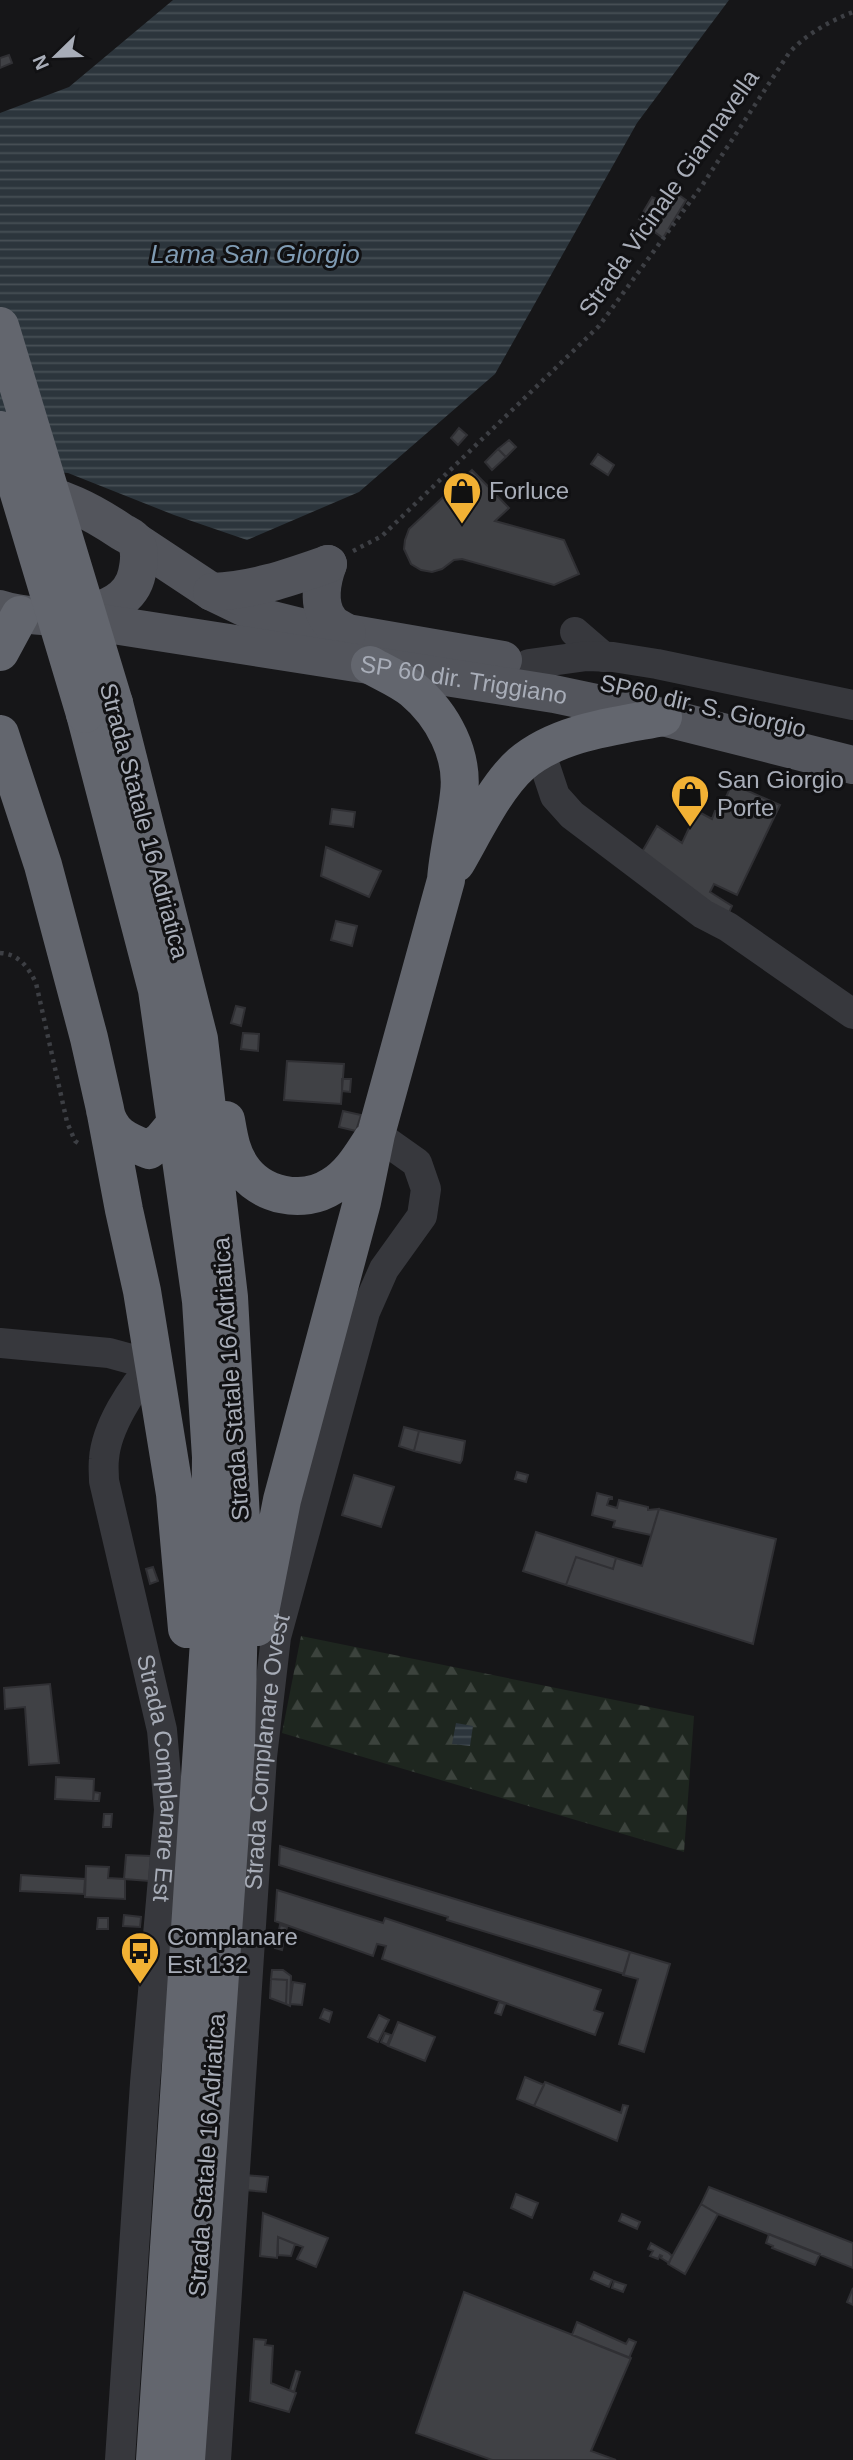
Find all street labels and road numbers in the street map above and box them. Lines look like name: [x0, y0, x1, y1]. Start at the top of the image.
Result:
street label: Strada Vicinale Giannavella: [573, 64, 764, 321]
street label: SP 60 dir. Triggiano: [358, 650, 570, 709]
street label: SP60 dir. S. Giorgio: [597, 669, 809, 742]
street label: Strada Statale 16 Adriatica: [95, 680, 194, 962]
street label: Strada Statale 16 Adriatica: [207, 1236, 254, 1522]
street label: Strada Complanare Ovest: [239, 1610, 295, 1891]
street label: Strada Complanare Est: [132, 1652, 183, 1903]
street label: Strada Statale 16 Adriatica: [183, 2012, 230, 2298]

